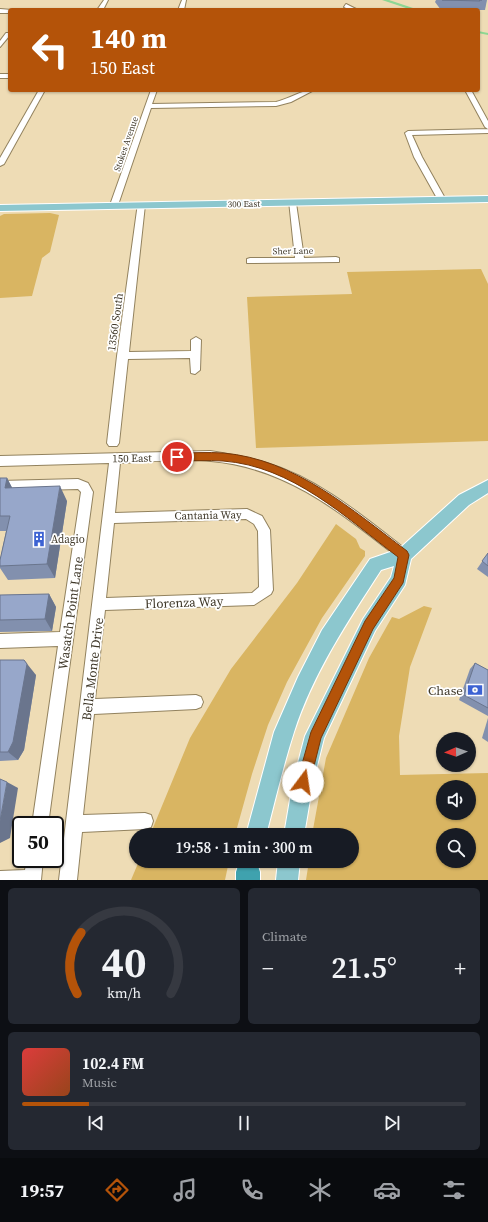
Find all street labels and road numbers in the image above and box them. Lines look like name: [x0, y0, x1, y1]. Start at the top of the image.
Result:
street label: Stokes Avenue: [111, 115, 141, 173]
street label: 300 East: [228, 198, 260, 210]
street label: Sher Lane: [273, 245, 314, 257]
street label: 13560 South: [104, 292, 127, 352]
street label: 150 East: [112, 451, 152, 466]
street label: Cantania Way: [174, 507, 242, 524]
street label: Wasatch Point Lane: [54, 555, 87, 671]
street label: Florenza Way: [145, 593, 224, 612]
street label: Bella Monte Drive: [78, 616, 107, 722]

